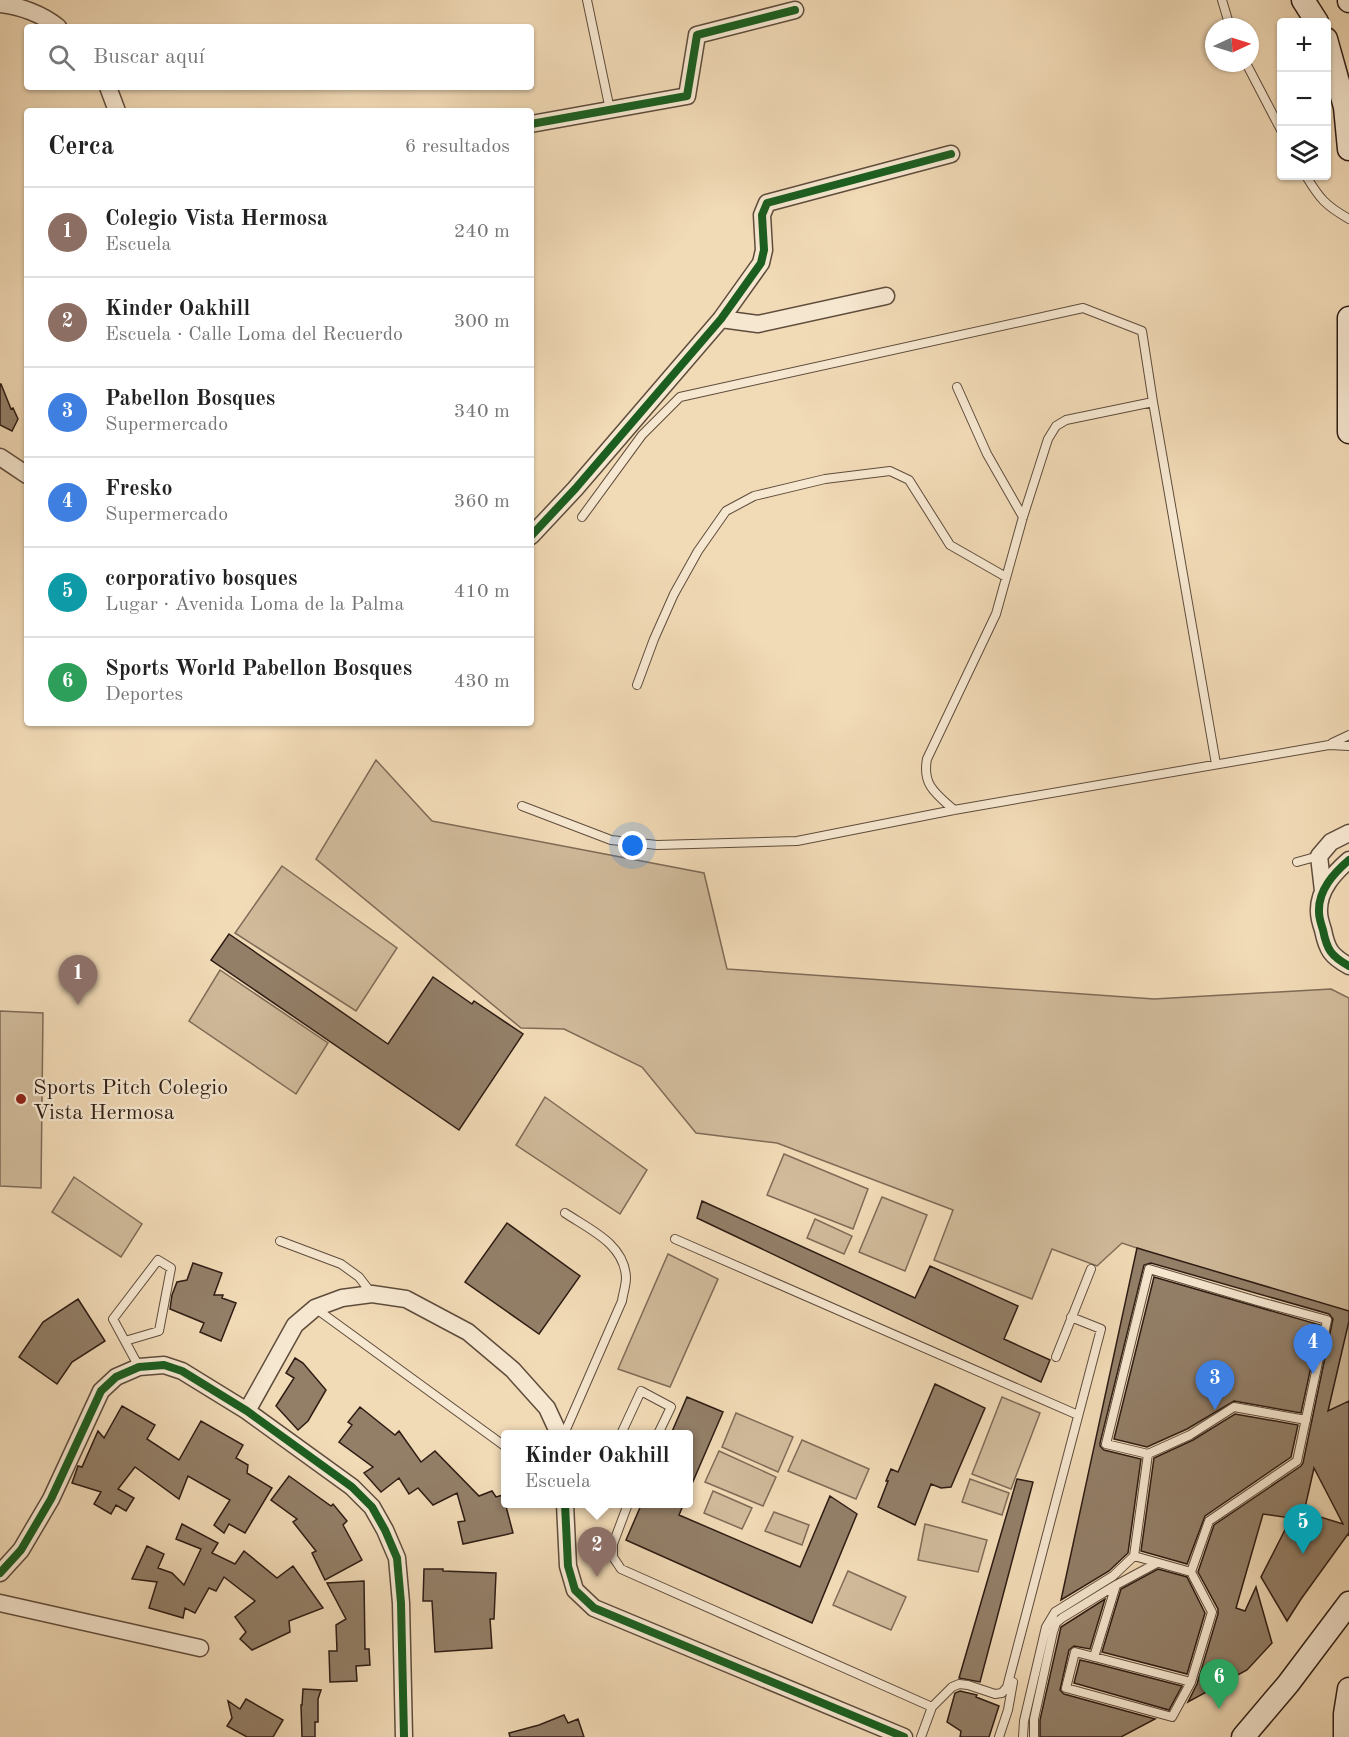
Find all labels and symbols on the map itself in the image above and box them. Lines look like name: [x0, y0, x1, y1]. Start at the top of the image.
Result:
north arrow: [1205, 18, 1259, 72]
your location: [618, 831, 647, 860]
pin: 1: [58, 956, 98, 1005]
place label: Sports Pitch Colegio Vista Hermosa: [33, 1077, 228, 1124]
marker: Sports Pitch Colegio Vista Hermosa: [14, 1092, 28, 1106]
pin: 4: [1294, 1324, 1332, 1374]
pin: 3: [1196, 1360, 1234, 1410]
pin: 5: [1284, 1504, 1322, 1554]
pin: 2: [578, 1528, 616, 1577]
pin: 6: [1200, 1660, 1238, 1709]

